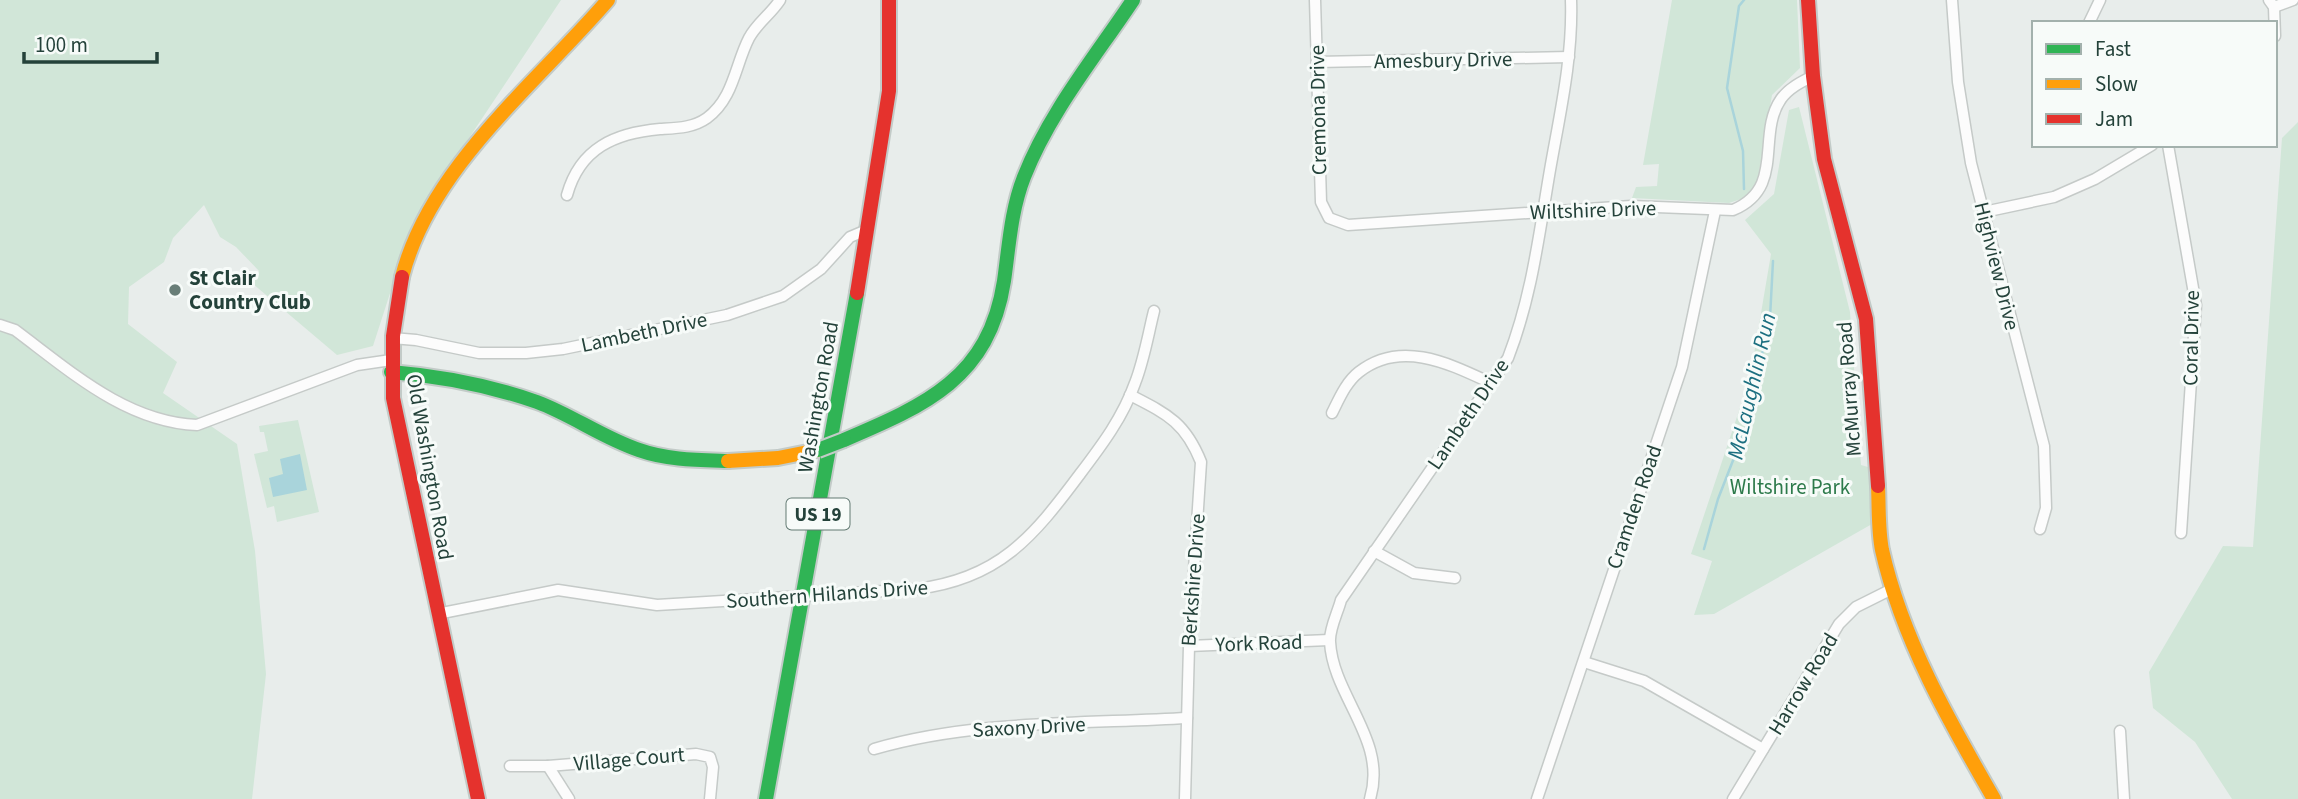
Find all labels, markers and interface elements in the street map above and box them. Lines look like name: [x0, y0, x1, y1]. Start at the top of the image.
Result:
scale bar: [24, 21, 158, 65]
legend: [2032, 21, 2277, 147]
text: 100 m: [35, 30, 88, 60]
text: Fast: [2095, 34, 2131, 64]
street label: Amesbury Drive: [1374, 44, 1512, 76]
street label: Cremona Drive: [1302, 45, 1334, 175]
text: Slow: [2095, 69, 2138, 99]
text: Jam: [2095, 104, 2133, 134]
street label: Wiltshire Drive: [1529, 193, 1657, 227]
street label: Highview Drive: [1967, 199, 2027, 333]
place label: St Clair Country Club: [189, 263, 311, 317]
marker: St Clair Country Club: [167, 282, 183, 298]
street label: Coral Drive: [2175, 290, 2207, 386]
street label: Lambeth Drive: [578, 304, 710, 360]
water label: McLaughlin Run: [1719, 309, 1784, 463]
street label: Washington Road: [790, 319, 846, 475]
street label: McMurray Road: [1829, 320, 1869, 458]
street label: Lambeth Drive: [1420, 352, 1516, 476]
street label: Old Washington Road: [399, 372, 461, 562]
street label: Cramden Road: [1599, 441, 1669, 573]
park label: Wiltshire Park: [1730, 472, 1851, 502]
road number: US 19: [786, 499, 850, 530]
street label: Berkshire Drive: [1173, 513, 1213, 647]
street label: Southern Hilands Drive: [725, 572, 929, 616]
street label: York Road: [1214, 626, 1303, 660]
street label: Harrow Road: [1761, 627, 1845, 741]
street label: Saxony Drive: [972, 709, 1086, 745]
street label: Village Court: [572, 739, 686, 779]

